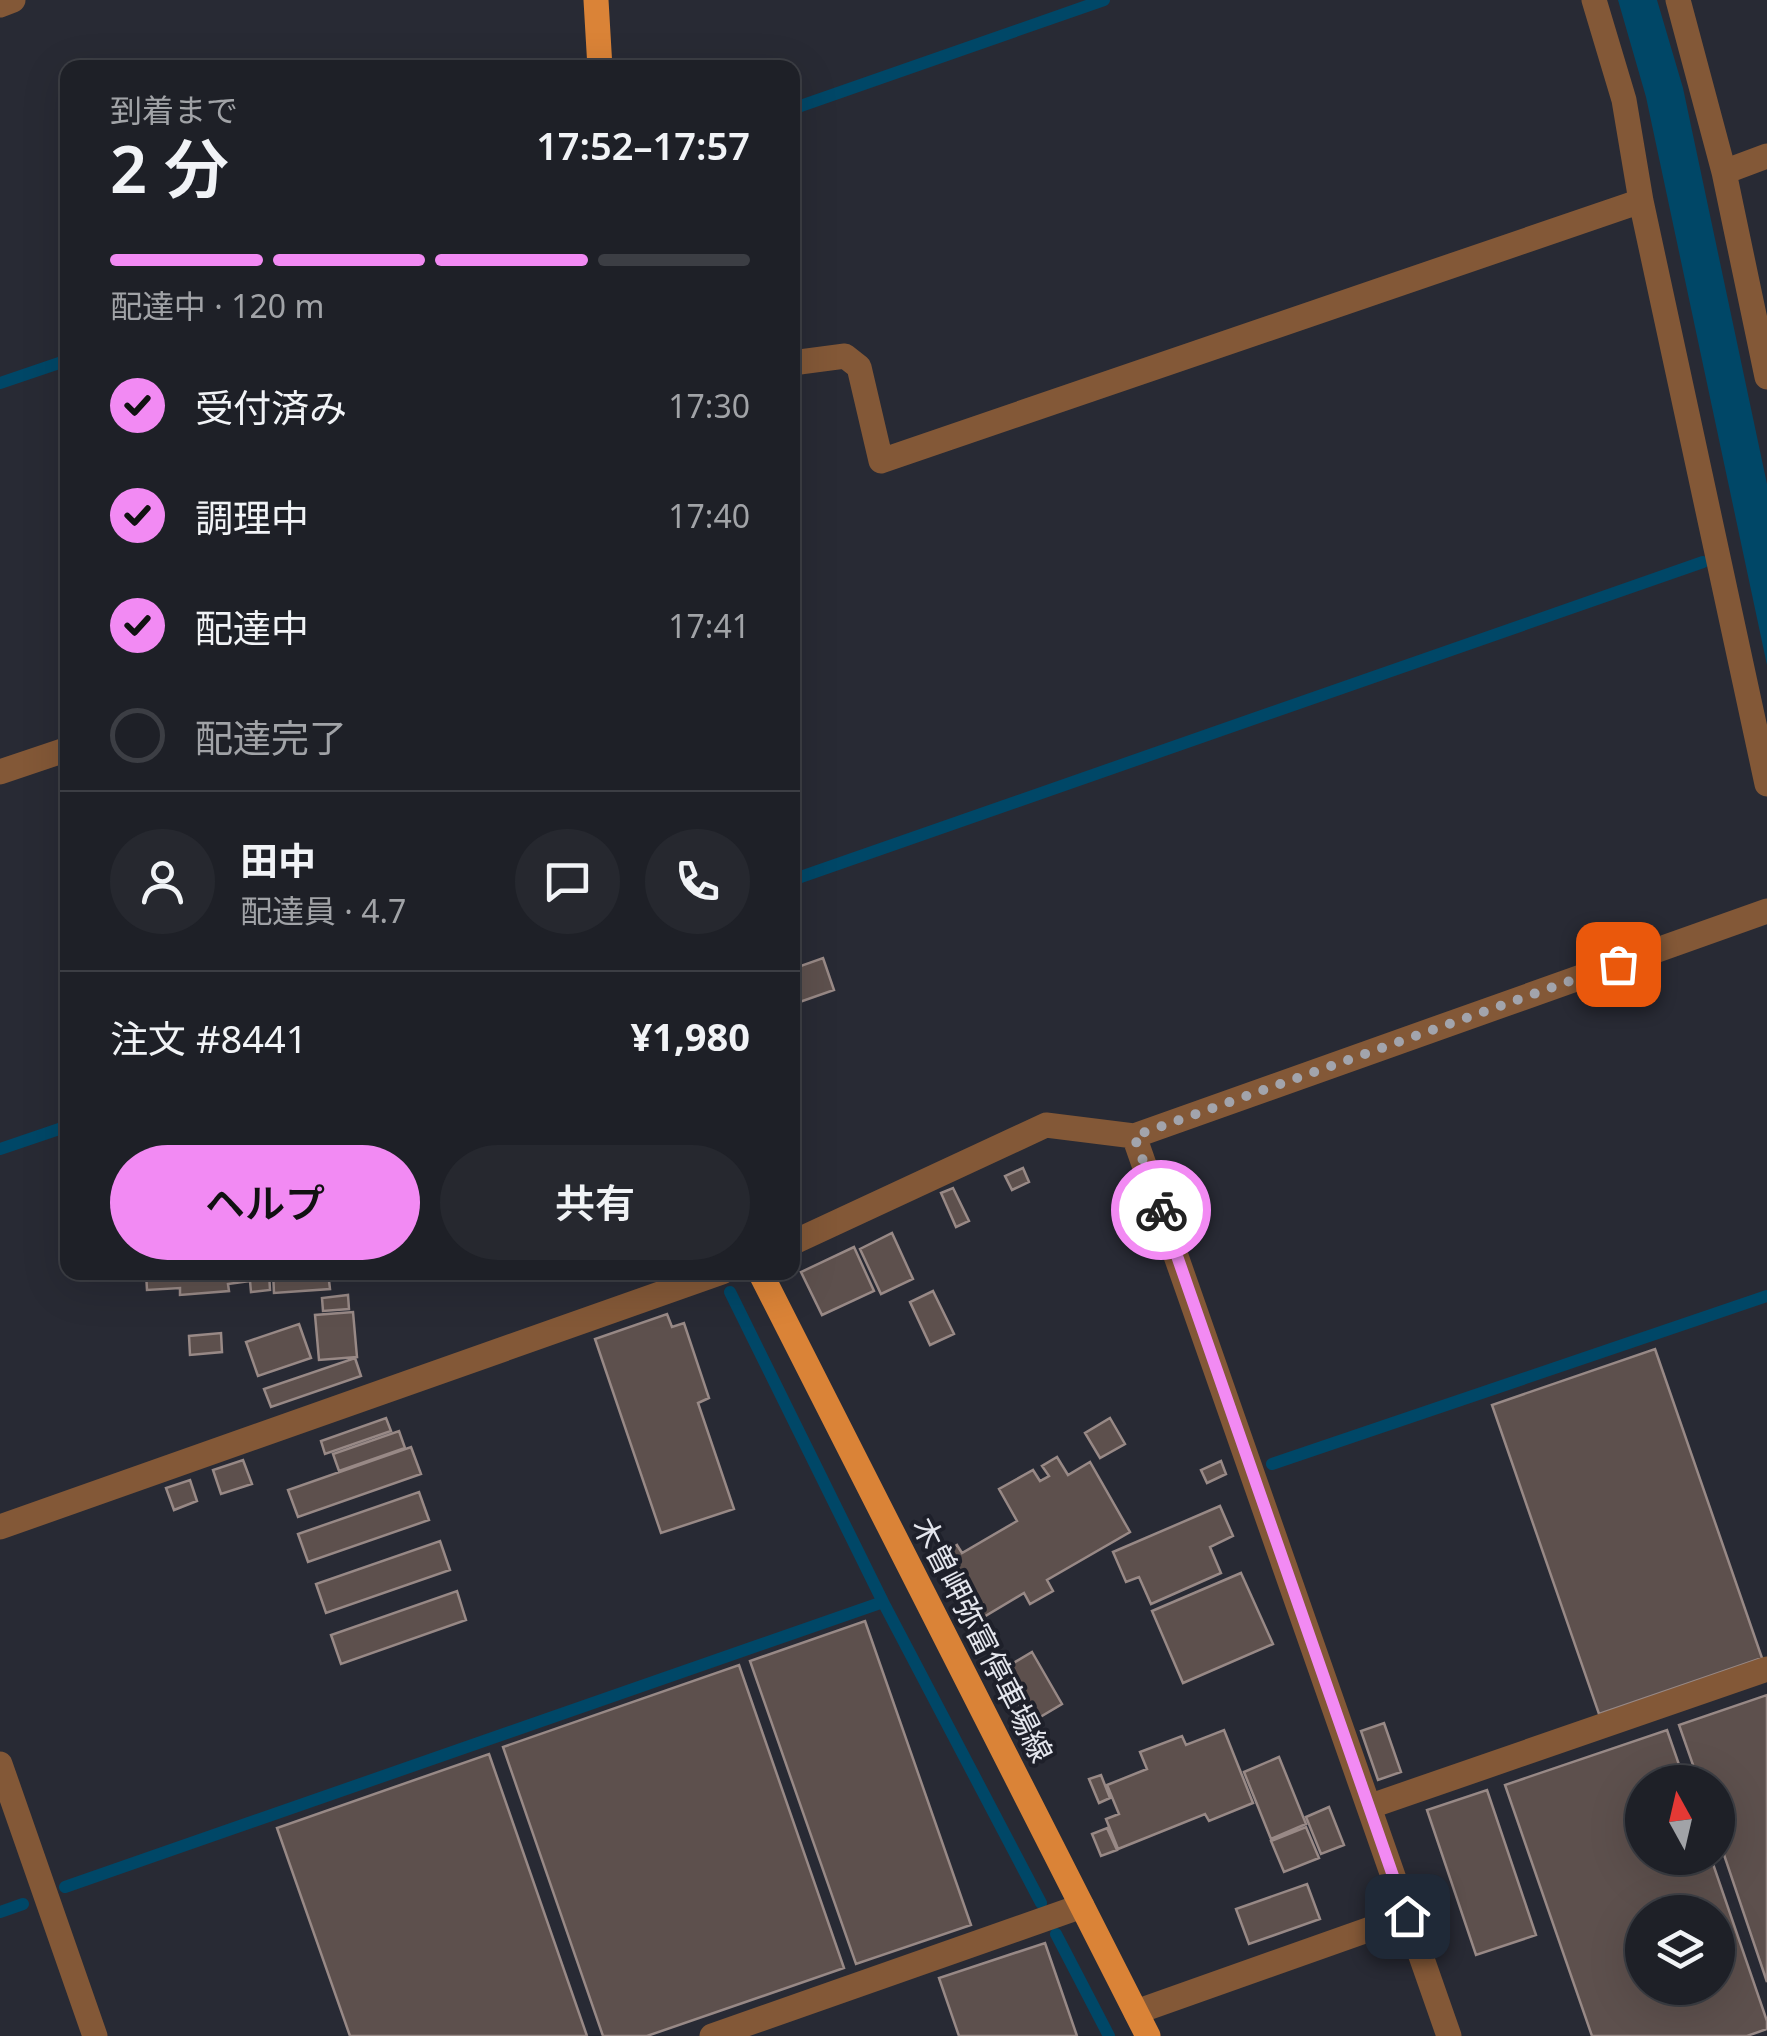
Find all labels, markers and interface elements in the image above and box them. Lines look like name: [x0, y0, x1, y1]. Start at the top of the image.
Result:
text: 到着まで: [110, 88, 238, 131]
text: 17:52–17:57: [536, 119, 750, 171]
text: 2 分: [110, 124, 229, 212]
text: 配達中 · 120 m: [110, 284, 324, 327]
icon: check: [110, 378, 165, 433]
text: 受付済み: [195, 381, 347, 433]
text: 17:30: [668, 384, 750, 427]
icon: check: [110, 488, 165, 543]
text: 調理中: [195, 491, 309, 543]
text: 17:40: [668, 494, 750, 537]
icon: check: [110, 598, 165, 653]
text: 配達中: [195, 601, 309, 653]
text: 17:41: [668, 604, 750, 647]
text: 配達完了: [195, 711, 347, 763]
button: person: [110, 829, 215, 934]
button: chat: [515, 829, 620, 934]
button: phone: [645, 829, 750, 934]
text: 田中: [240, 834, 316, 886]
text: 配達員 · 4.7: [240, 889, 406, 932]
pin: [1576, 922, 1661, 1007]
icon: bag: [1591, 937, 1646, 992]
text: ¥1,980: [630, 1010, 750, 1062]
text: 注文 #8441: [110, 1012, 307, 1064]
button: ヘルプ: [110, 1145, 420, 1260]
button: 共有: [440, 1145, 750, 1260]
courier: [1111, 1160, 1211, 1260]
icon: bike: [1134, 1183, 1189, 1238]
street label: 木曽岬弥富停車場線: [904, 1510, 1063, 1769]
north arrow: [1625, 1765, 1735, 1875]
map controls: [1625, 1765, 1735, 2005]
pin: [1365, 1874, 1450, 1959]
icon: home: [1380, 1889, 1435, 1944]
button: layers: [1625, 1895, 1735, 2005]

